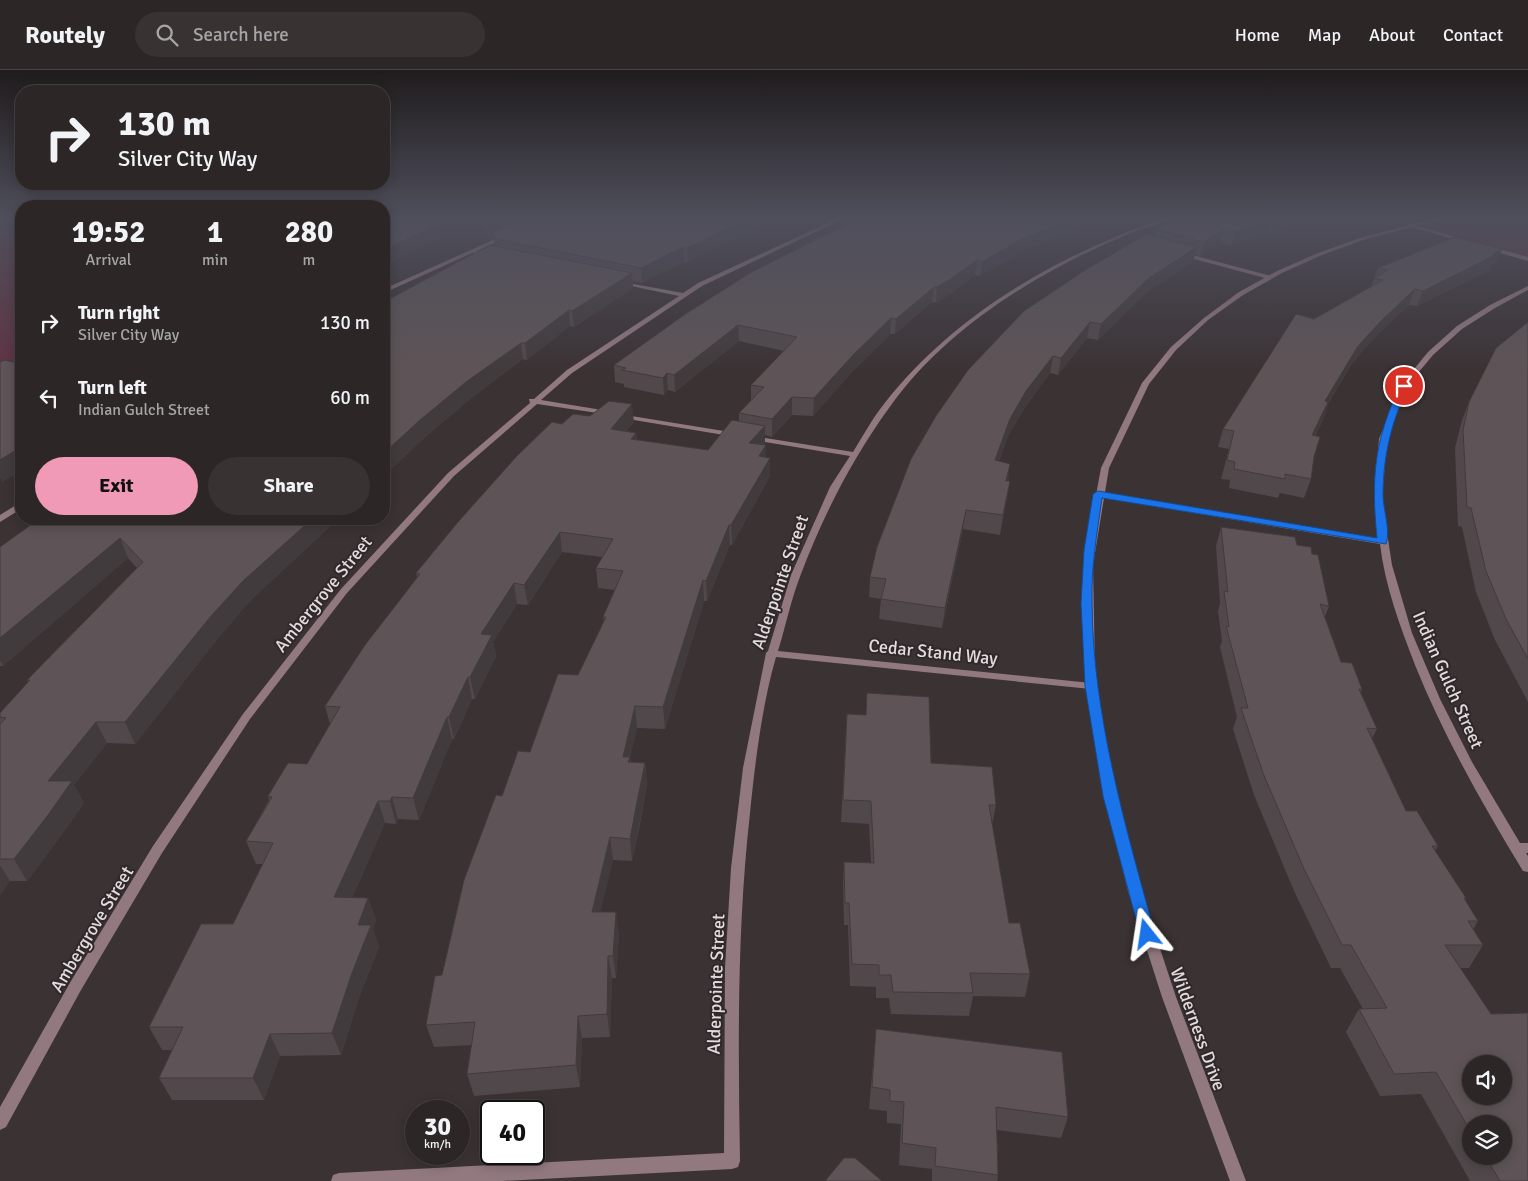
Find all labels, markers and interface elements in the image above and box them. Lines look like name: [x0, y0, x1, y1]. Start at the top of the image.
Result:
search box: [135, 12, 485, 57]
text: Routely: [25, 20, 105, 50]
icon: search: [153, 21, 181, 49]
text: Search here: [193, 23, 289, 47]
text: Home: [1235, 24, 1280, 46]
text: Map: [1308, 24, 1341, 46]
text: About: [1369, 24, 1415, 46]
text: Contact: [1443, 24, 1503, 46]
text: 130 m: [118, 102, 211, 145]
icon: right: [35, 105, 100, 170]
text: Silver City Way: [118, 145, 257, 172]
text: 19:52: [72, 214, 145, 251]
text: 1: [207, 214, 223, 251]
text: 280: [285, 214, 333, 251]
text: Arrival: [85, 250, 132, 270]
text: min: [202, 250, 228, 270]
text: m: [303, 250, 315, 270]
text: Turn right: [78, 301, 160, 325]
icon: right: [35, 309, 63, 337]
text: 130 m: [320, 311, 370, 335]
text: Silver City Way: [78, 325, 179, 345]
pin: [1383, 365, 1425, 407]
icon: arrive: [1390, 372, 1418, 400]
text: Turn left: [78, 376, 147, 400]
icon: left: [35, 384, 63, 412]
text: 60 m: [330, 386, 370, 410]
text: Indian Gulch Street: [78, 400, 210, 420]
button: Exit: [35, 457, 198, 515]
button: Share: [208, 457, 370, 515]
street label: Alderpointe Street: [747, 512, 813, 652]
street label: Ambergrove Street: [269, 531, 377, 657]
street label: Indian Gulch Street: [1408, 608, 1488, 752]
street label: Cedar Stand Way: [867, 634, 999, 670]
street label: Ambergrove Street: [46, 862, 138, 996]
position arrow: [1120, 907, 1172, 959]
street label: Alderpointe Street: [703, 913, 729, 1055]
street label: Wilderness Drive: [1166, 964, 1230, 1094]
map controls: [1462, 1055, 1512, 1165]
button: sound: [1462, 1055, 1512, 1105]
speed limit sign: 40: [480, 1100, 545, 1165]
text: 30: [424, 1111, 451, 1142]
button: layers: [1462, 1115, 1512, 1165]
text: km/h: [424, 1137, 451, 1152]

